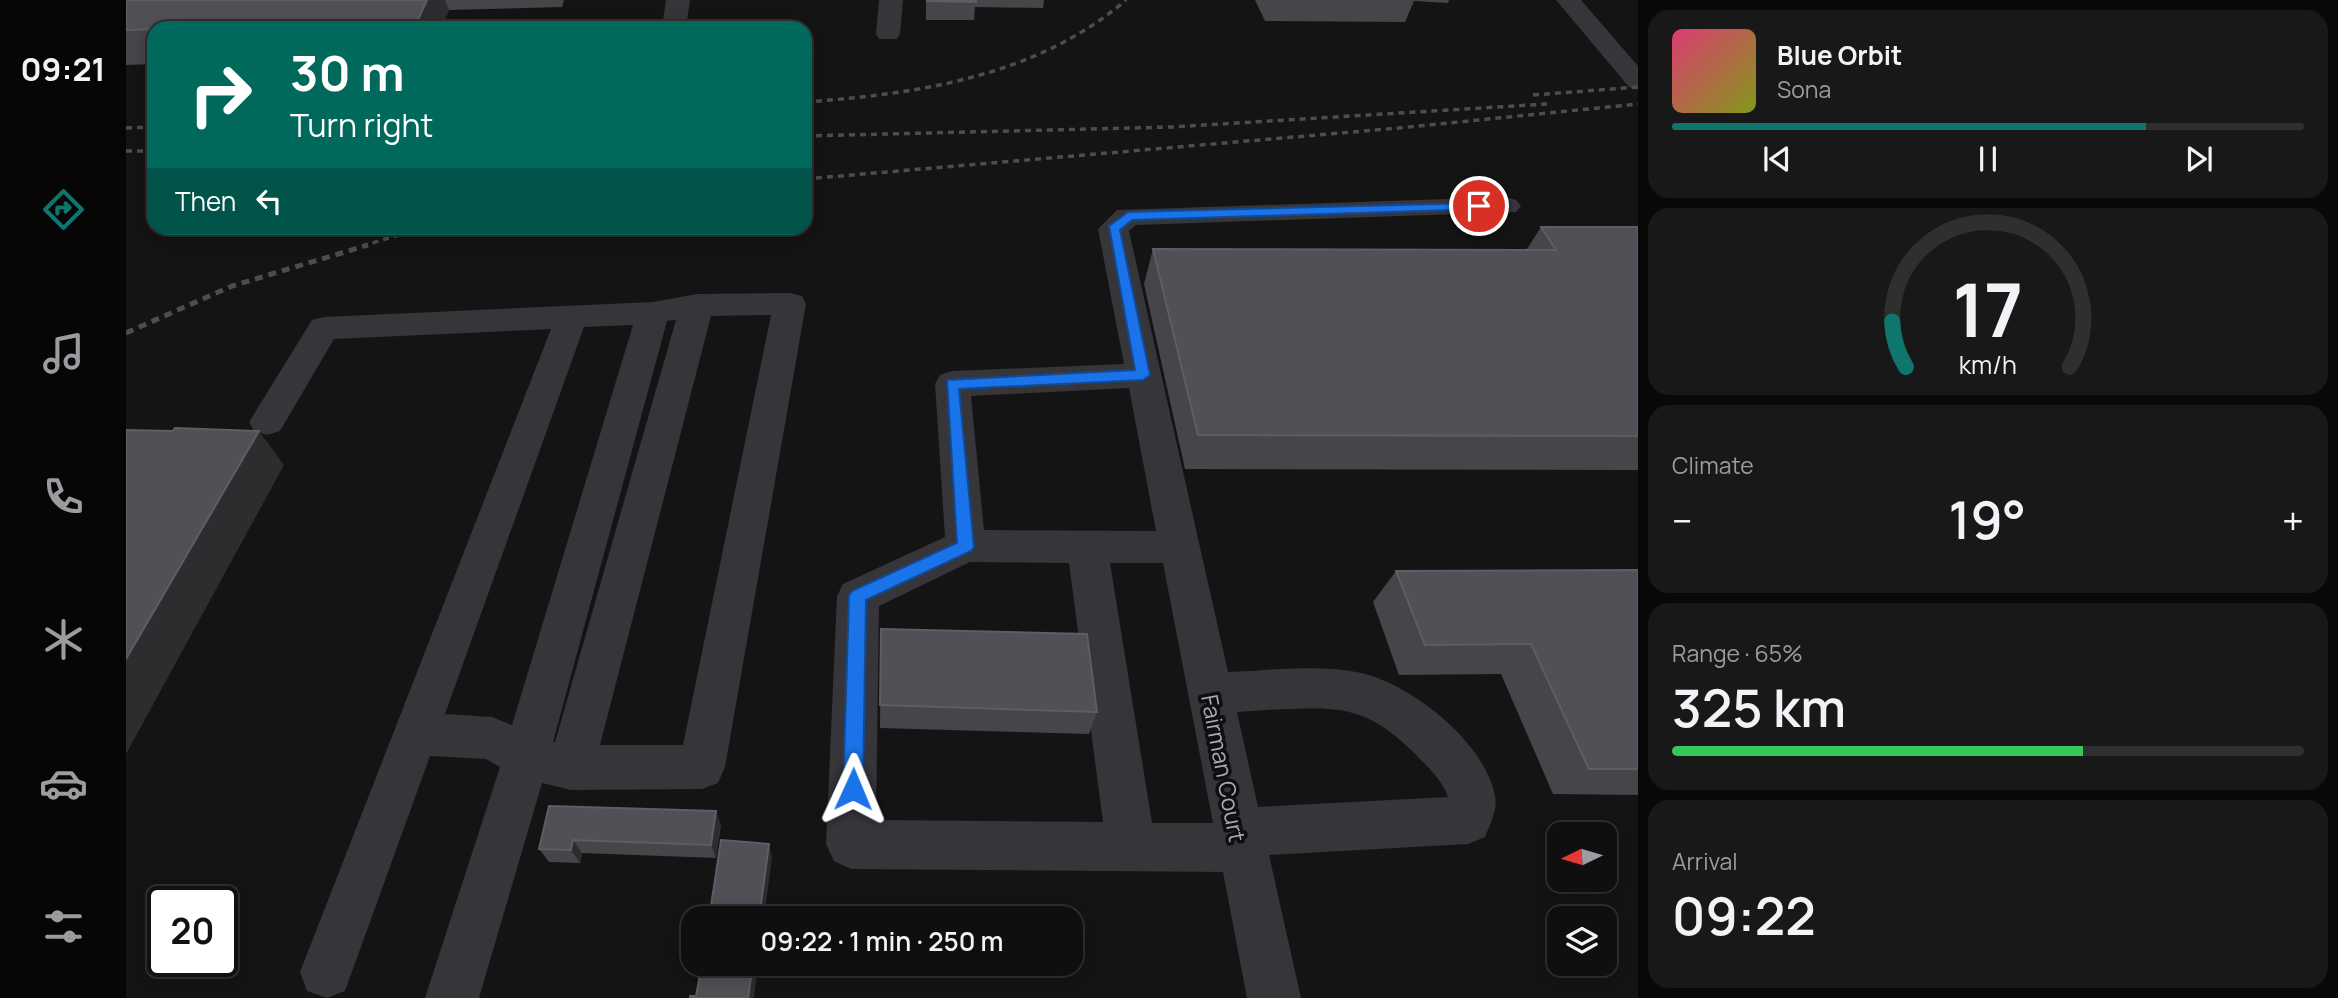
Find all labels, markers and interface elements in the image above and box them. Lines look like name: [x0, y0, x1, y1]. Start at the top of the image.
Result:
text: Blue Orbit: [1777, 37, 1902, 73]
text: 30 m: [290, 39, 405, 106]
text: 09:21: [21, 47, 105, 91]
icon: right: [175, 49, 266, 140]
text: Sona: [1777, 73, 1831, 105]
text: Turn right: [290, 103, 433, 147]
icon: previous: [1758, 140, 1796, 178]
icon: pause: [1969, 140, 2007, 178]
icon: next: [2180, 140, 2218, 178]
pin: [1449, 176, 1509, 236]
icon: left: [250, 182, 288, 220]
text: Then: [175, 183, 236, 219]
icon: directions: [39, 185, 88, 234]
icon: arrive: [1460, 187, 1498, 225]
text: 17: [1953, 260, 2023, 360]
icon: music: [39, 329, 88, 378]
text: km/h: [1959, 347, 2017, 382]
text: Climate: [1672, 449, 1754, 481]
icon: phone: [39, 472, 88, 521]
text: 19°: [1948, 484, 2026, 555]
text: −: [1672, 494, 1693, 546]
text: +: [2282, 494, 2304, 546]
icon: climate: [39, 615, 88, 664]
text: Range · 65%: [1672, 637, 1803, 669]
text: 325 km: [1672, 672, 1846, 743]
street label: Fairman Court: [1194, 692, 1254, 844]
position arrow: [816, 752, 890, 826]
icon: car: [39, 759, 88, 808]
north arrow: [1547, 822, 1617, 892]
map controls: [1547, 822, 1617, 976]
text: Arrival: [1672, 845, 1738, 877]
text: 09:22: [1672, 880, 1816, 951]
speed limit sign: 20: [147, 886, 238, 977]
icon: filters: [39, 902, 88, 951]
button: layers: [1547, 906, 1617, 976]
text: 09:22 · 1 min · 250 m: [760, 923, 1004, 959]

